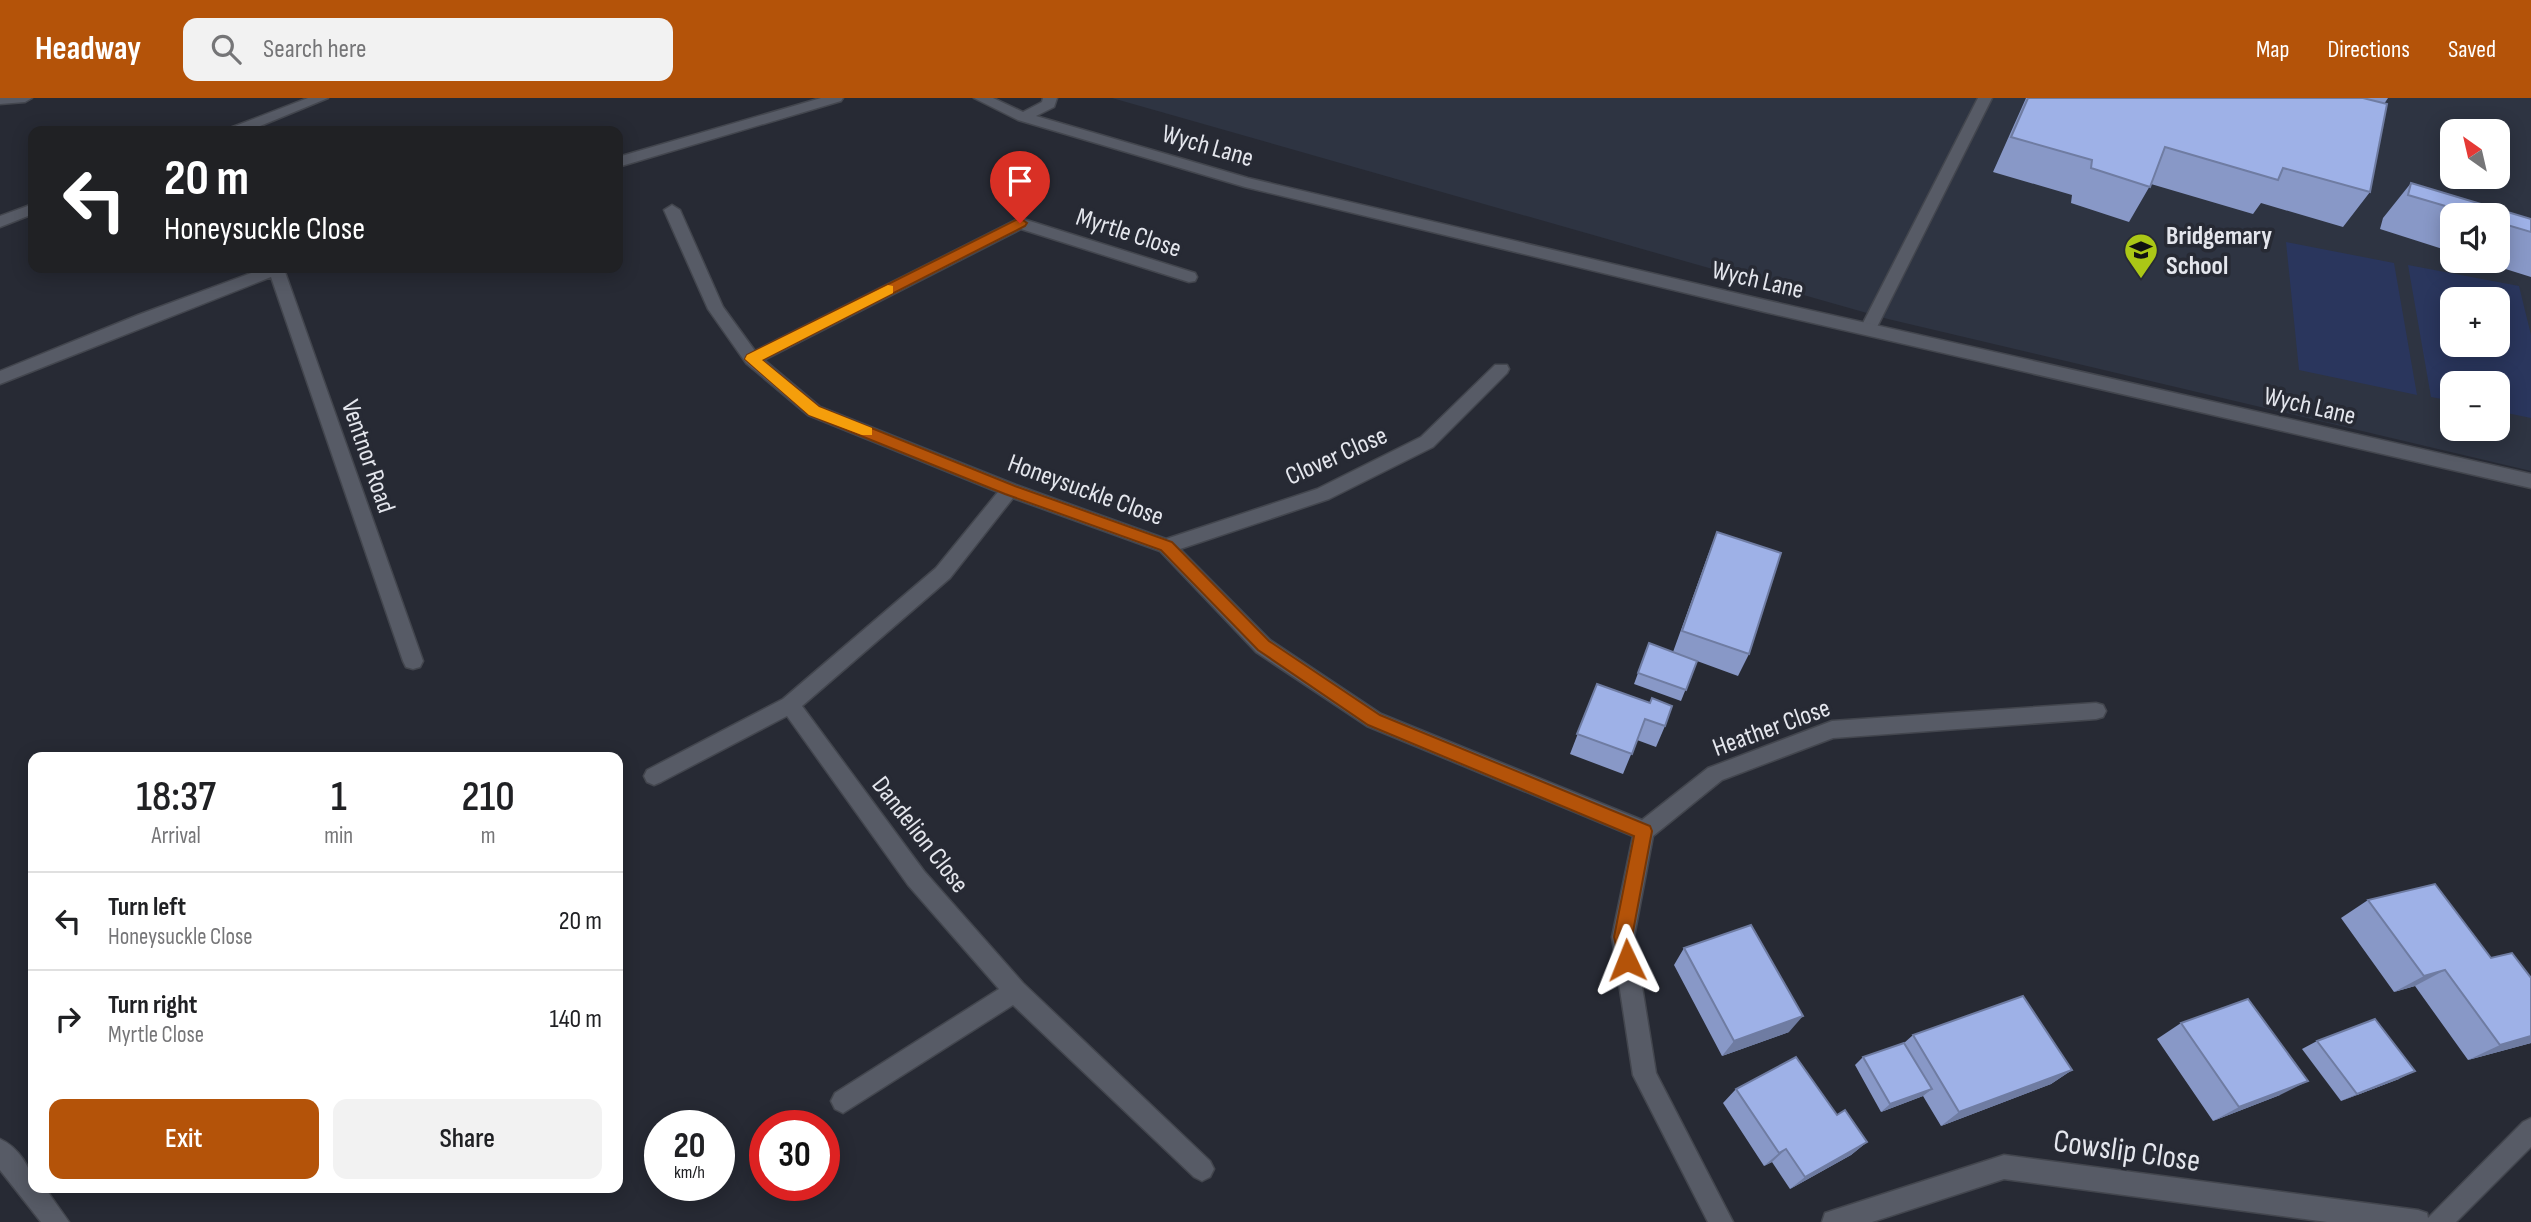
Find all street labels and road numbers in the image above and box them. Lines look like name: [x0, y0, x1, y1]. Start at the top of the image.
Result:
street label: Wych Lane: [1158, 119, 1257, 174]
street label: Myrtle Close: [1072, 202, 1185, 265]
street label: Wych Lane: [1709, 255, 1807, 306]
street label: Wych Lane: [2261, 381, 2359, 432]
street label: Ventnor Road: [334, 396, 401, 517]
street label: Clover Close: [1281, 420, 1392, 492]
street label: Honeysuckle Close: [1003, 448, 1168, 533]
street label: Heather Close: [1709, 693, 1835, 764]
street label: Dandelion Close: [865, 770, 975, 899]
street label: Cowslip Close: [2051, 1122, 2203, 1181]

